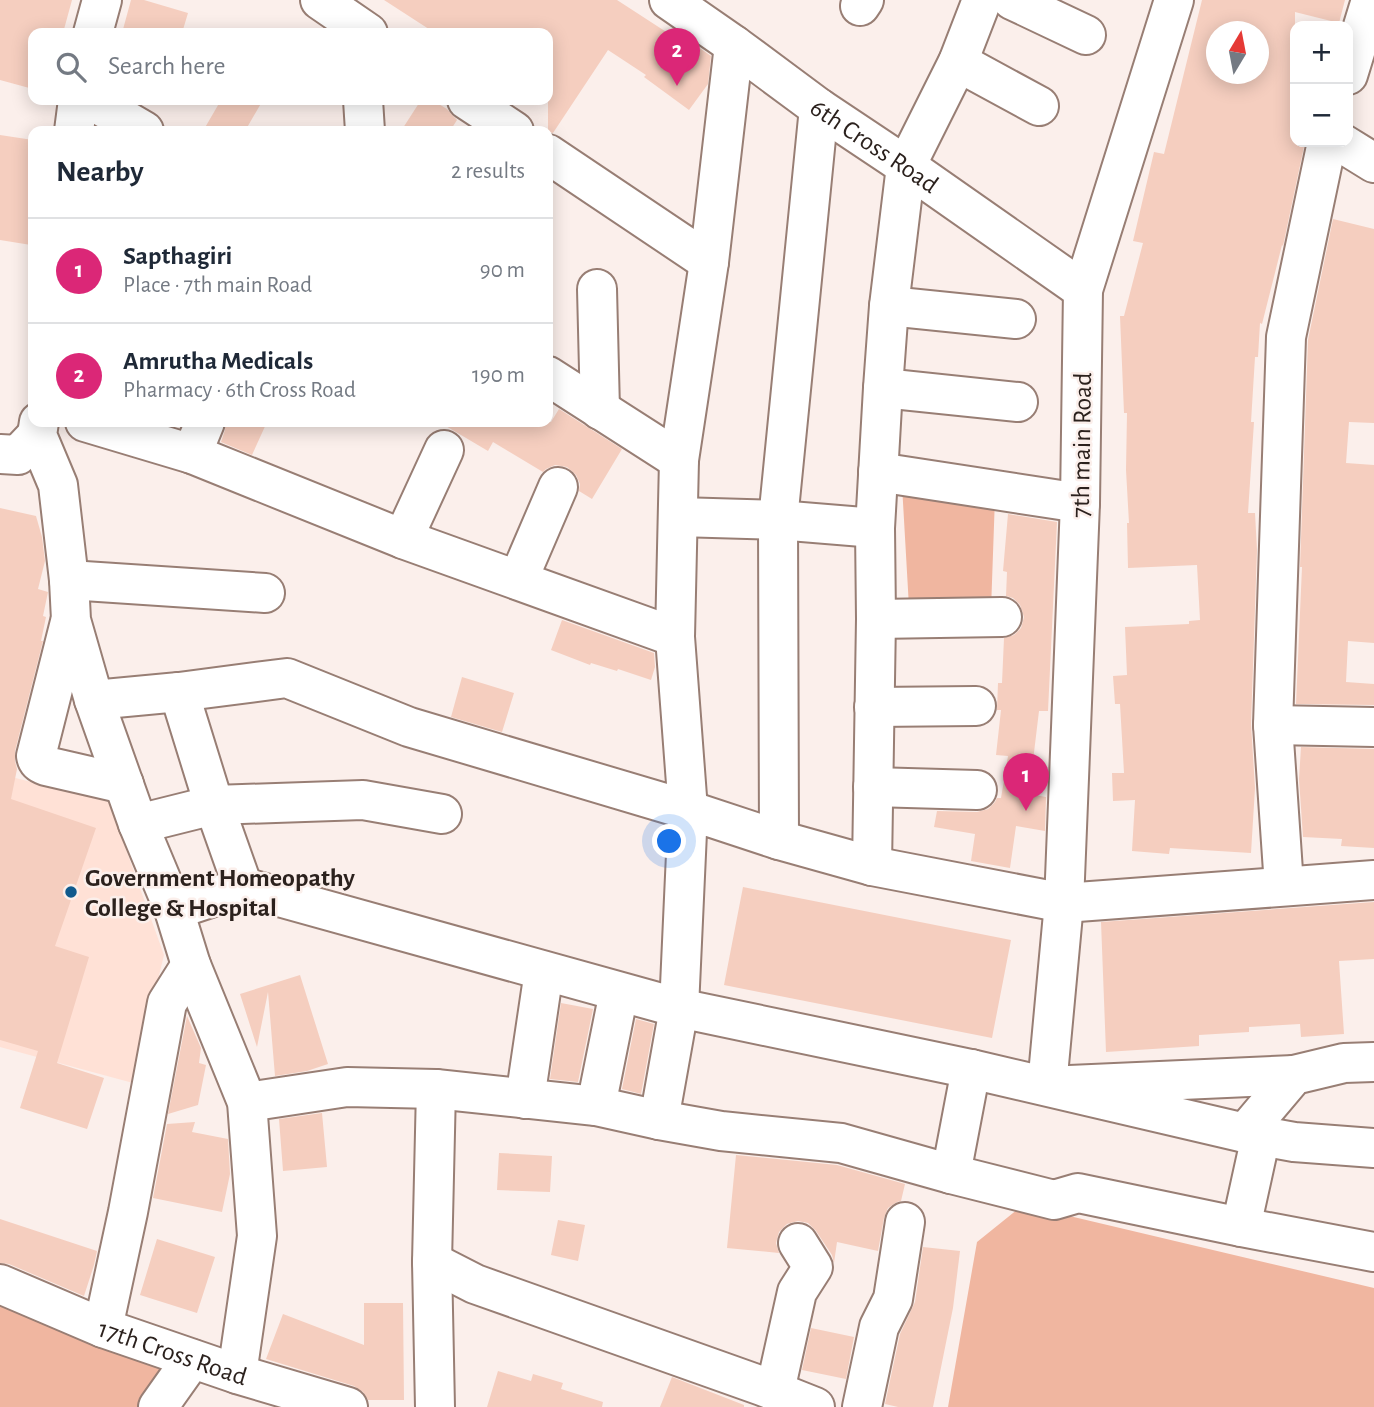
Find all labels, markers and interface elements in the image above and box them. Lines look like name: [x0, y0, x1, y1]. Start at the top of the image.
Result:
north arrow: [1206, 21, 1269, 84]
map controls: [1290, 21, 1353, 147]
button: +: [1290, 21, 1353, 84]
search box: [28, 28, 553, 105]
pin: 2: [654, 28, 700, 86]
icon: search: [52, 48, 90, 86]
text: Search here: [108, 53, 226, 79]
button: −: [1290, 84, 1353, 147]
street label: 6th Cross Road: [805, 94, 943, 198]
text: Nearby: [56, 157, 144, 187]
text: 2 results: [451, 160, 525, 183]
text: Sapthagiri: [123, 243, 232, 269]
text: 1: [75, 259, 83, 282]
text: 90 m: [480, 259, 525, 282]
text: Place · 7th main Road: [123, 274, 312, 297]
text: Amrutha Medicals: [123, 348, 313, 374]
text: 2: [74, 364, 84, 387]
text: 190 m: [472, 364, 525, 387]
street label: 7th main Road: [1068, 372, 1096, 518]
text: Pharmacy · 6th Cross Road: [123, 379, 356, 402]
pin: 1: [1003, 753, 1049, 811]
your location: [652, 824, 686, 858]
place label: Government Homeopathy College & Hospital: [85, 865, 355, 921]
marker: Government Homeopathy College & Hospital: [63, 884, 79, 900]
street label: 17th Cross Road: [95, 1315, 250, 1390]

